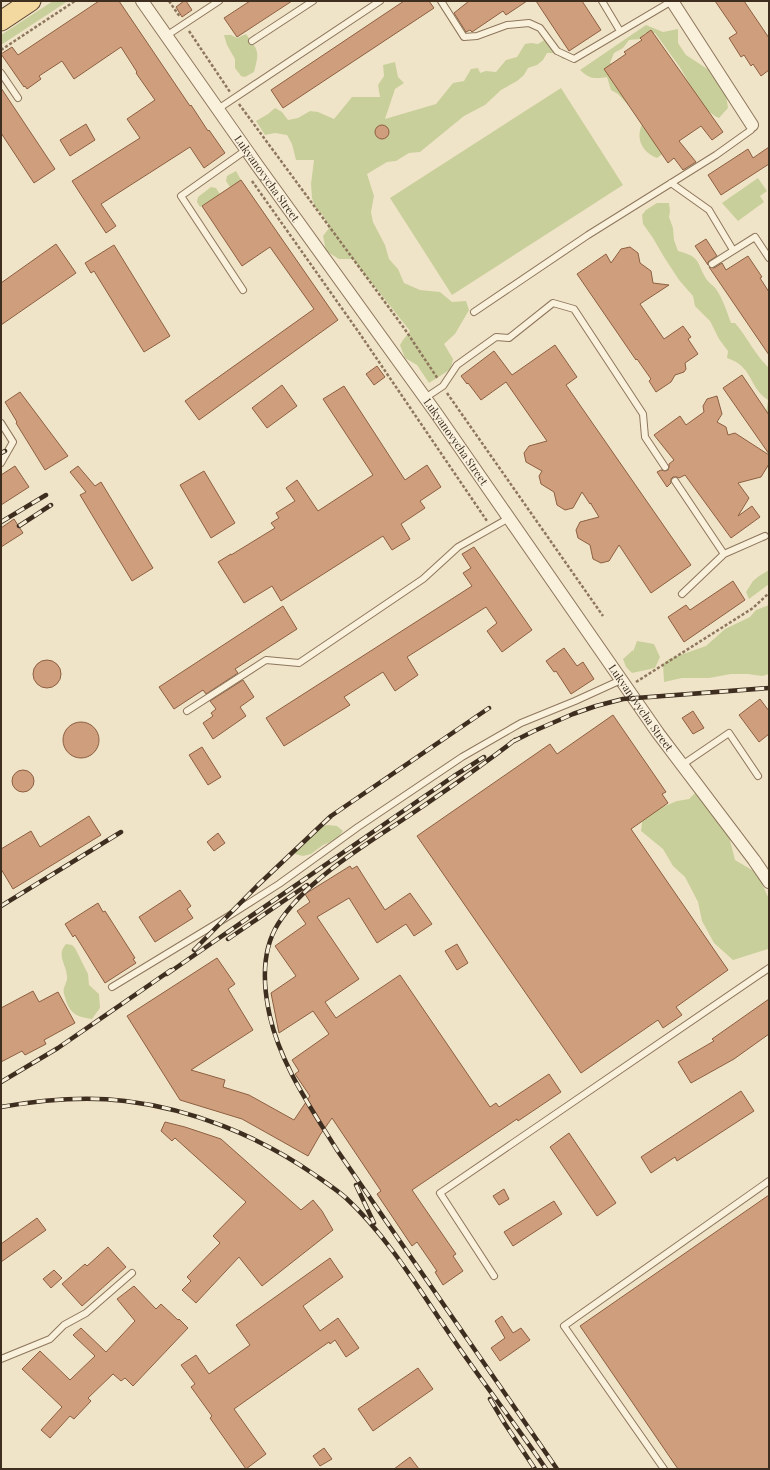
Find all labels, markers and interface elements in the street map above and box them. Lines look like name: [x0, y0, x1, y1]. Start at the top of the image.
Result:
street label: Lukyanovycha Street: [231, 132, 303, 224]
street label: Lukyanovycha Street: [421, 395, 492, 488]
street label: Lukyanovycha Street: [605, 661, 677, 754]

